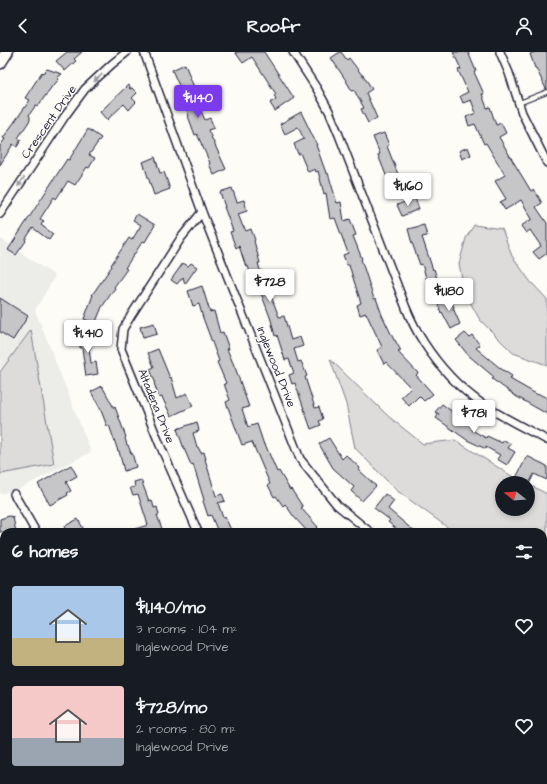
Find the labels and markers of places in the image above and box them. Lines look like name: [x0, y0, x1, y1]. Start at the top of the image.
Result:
pin: $1,140: [165, 85, 231, 119]
pin: $1,160: [375, 173, 441, 207]
pin: $728: [246, 269, 294, 303]
pin: $1,180: [416, 278, 482, 312]
pin: $1,410: [55, 320, 121, 354]
pin: $781: [450, 400, 498, 434]

